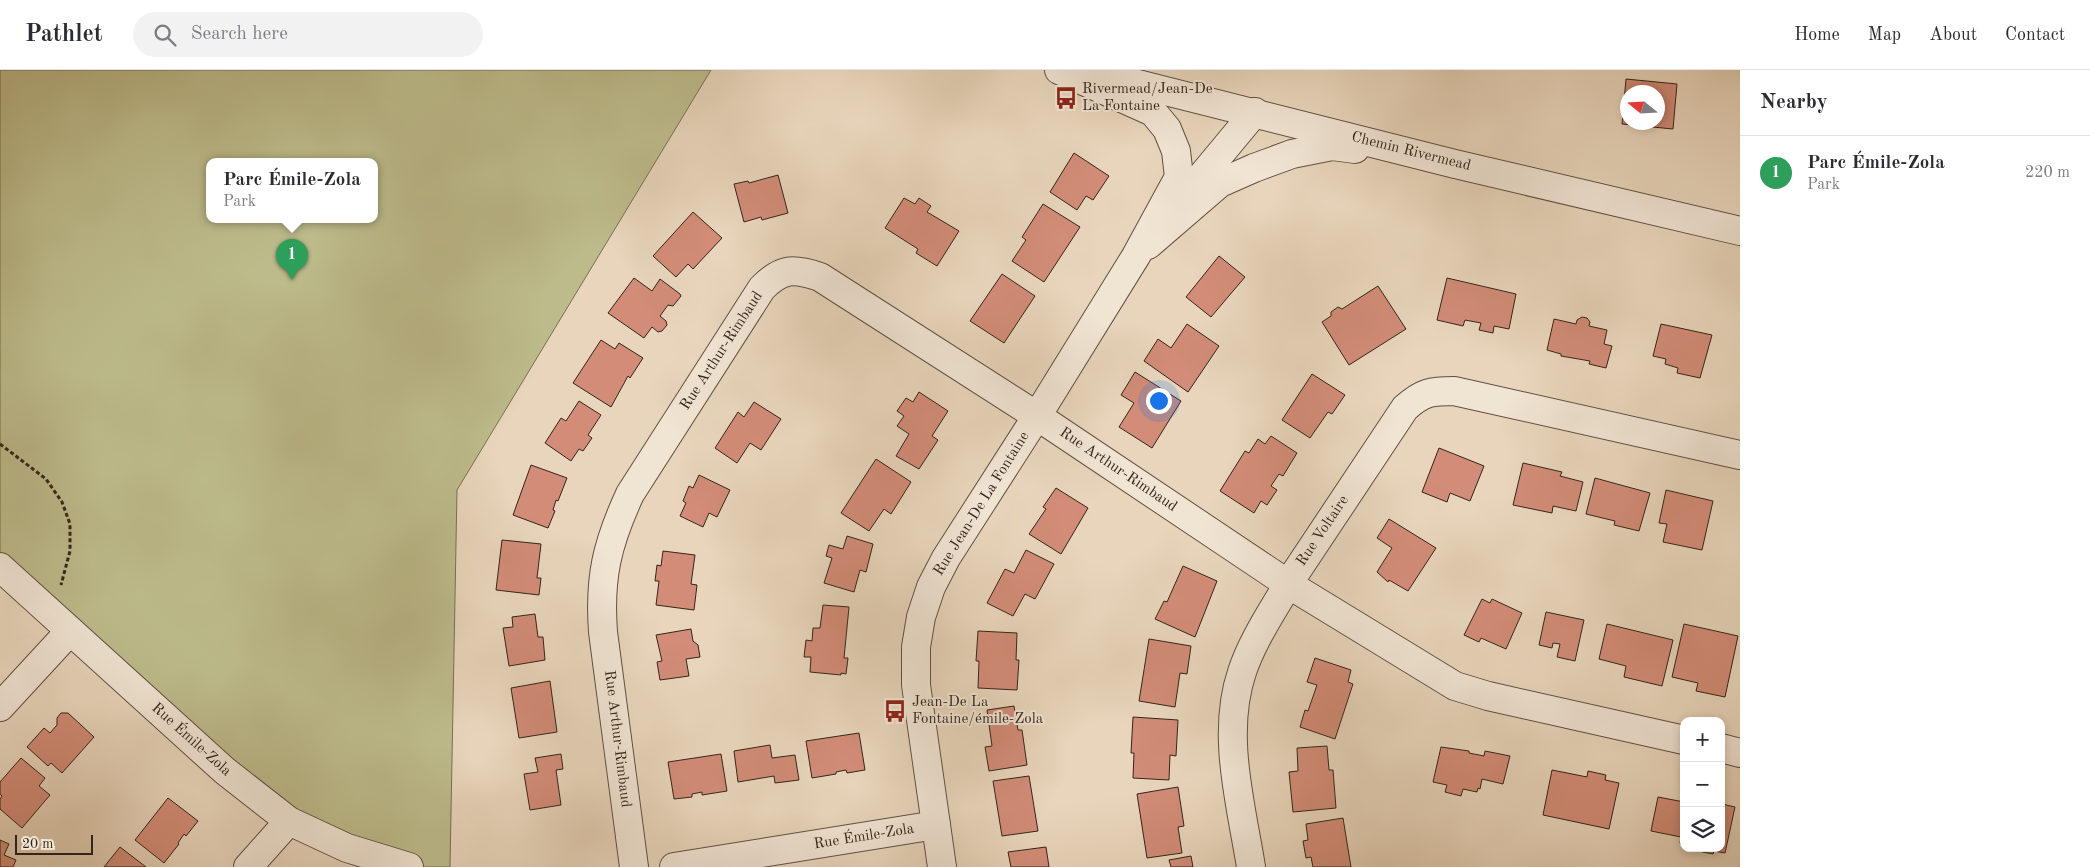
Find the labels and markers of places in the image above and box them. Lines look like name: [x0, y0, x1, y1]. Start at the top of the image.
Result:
place label: Rivermead/Jean-De La Fontaine: [1082, 82, 1213, 114]
bus stop icon: Rivermead/Jean-De La Fontaine: [1053, 85, 1079, 111]
pin: 1: [276, 239, 308, 280]
place label: Jean-De La Fontaine/émile-Zola: [912, 695, 1044, 727]
bus stop icon: Jean-De La Fontaine/émile-Zola: [882, 698, 908, 724]

